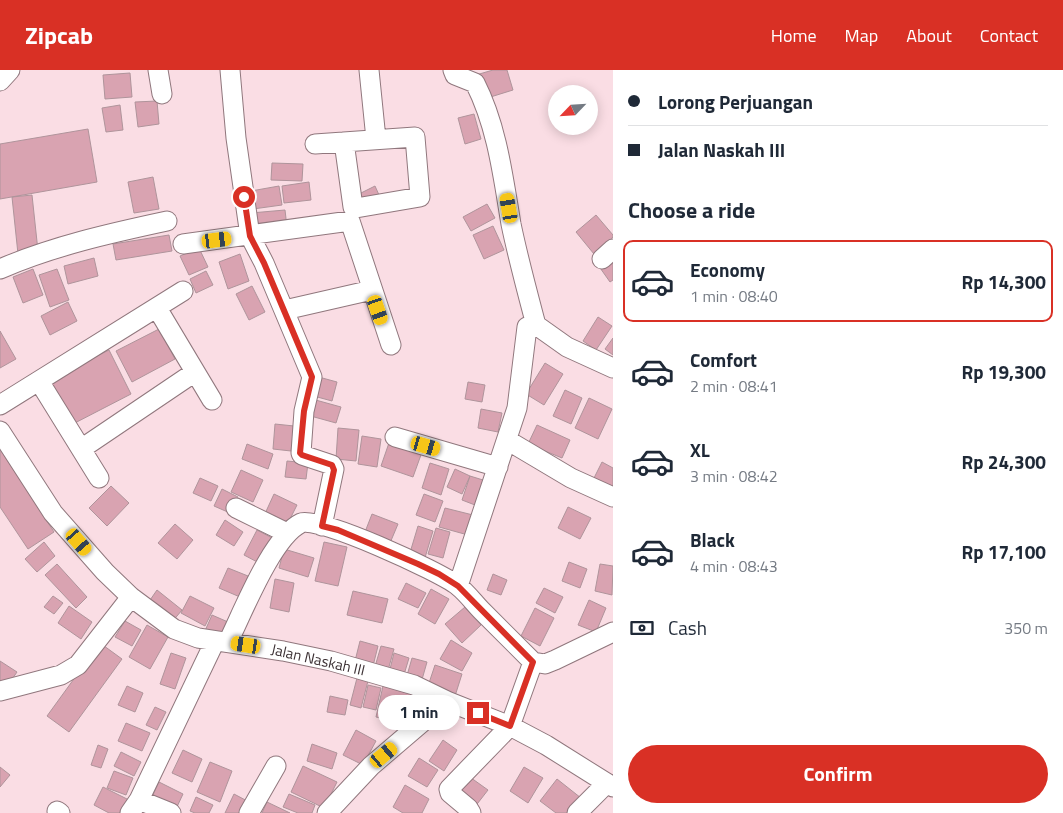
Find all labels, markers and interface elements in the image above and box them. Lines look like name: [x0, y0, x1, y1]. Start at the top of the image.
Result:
text: Zipcab: [25, 17, 93, 53]
text: Home: [771, 22, 817, 49]
text: Map: [845, 22, 878, 49]
text: About: [906, 22, 952, 49]
text: Contact: [980, 22, 1038, 49]
north arrow: [548, 85, 598, 135]
map controls: [548, 85, 598, 135]
text: Lorong Perjuangan: [658, 87, 813, 116]
text: Jalan Naskah III: [658, 135, 785, 164]
route start: [233, 186, 255, 208]
car: [499, 192, 518, 224]
text: Choose a ride: [628, 193, 755, 227]
car: [201, 231, 232, 249]
text: Economy: [690, 255, 765, 284]
icon: car: [630, 259, 675, 304]
text: Rp 14,300: [962, 267, 1046, 296]
text: 1 min · 08:40: [690, 284, 778, 308]
car: [366, 293, 389, 327]
text: Comfort: [690, 345, 757, 374]
icon: car: [630, 349, 675, 394]
text: Rp 19,300: [962, 357, 1046, 386]
text: 2 min · 08:41: [690, 374, 778, 398]
car: [409, 435, 442, 457]
text: XL: [690, 435, 710, 464]
icon: car: [630, 439, 675, 484]
text: Rp 24,300: [962, 447, 1046, 476]
text: 3 min · 08:42: [690, 464, 778, 488]
text: Black: [690, 525, 735, 554]
car: [63, 526, 94, 558]
icon: car: [630, 529, 675, 574]
text: Rp 17,100: [962, 537, 1046, 566]
text: 4 min · 08:43: [690, 554, 778, 578]
text: Cash: [668, 613, 707, 642]
icon: cash: [628, 614, 656, 642]
text: 350 m: [1004, 616, 1048, 640]
car: [230, 635, 261, 655]
street label: Jalan Naskah III: [269, 638, 367, 682]
callout: 1 min: [378, 696, 460, 730]
text: 1 min: [400, 700, 438, 724]
route end: [467, 702, 489, 724]
car: [367, 740, 400, 770]
button: Confirm: [628, 745, 1048, 803]

